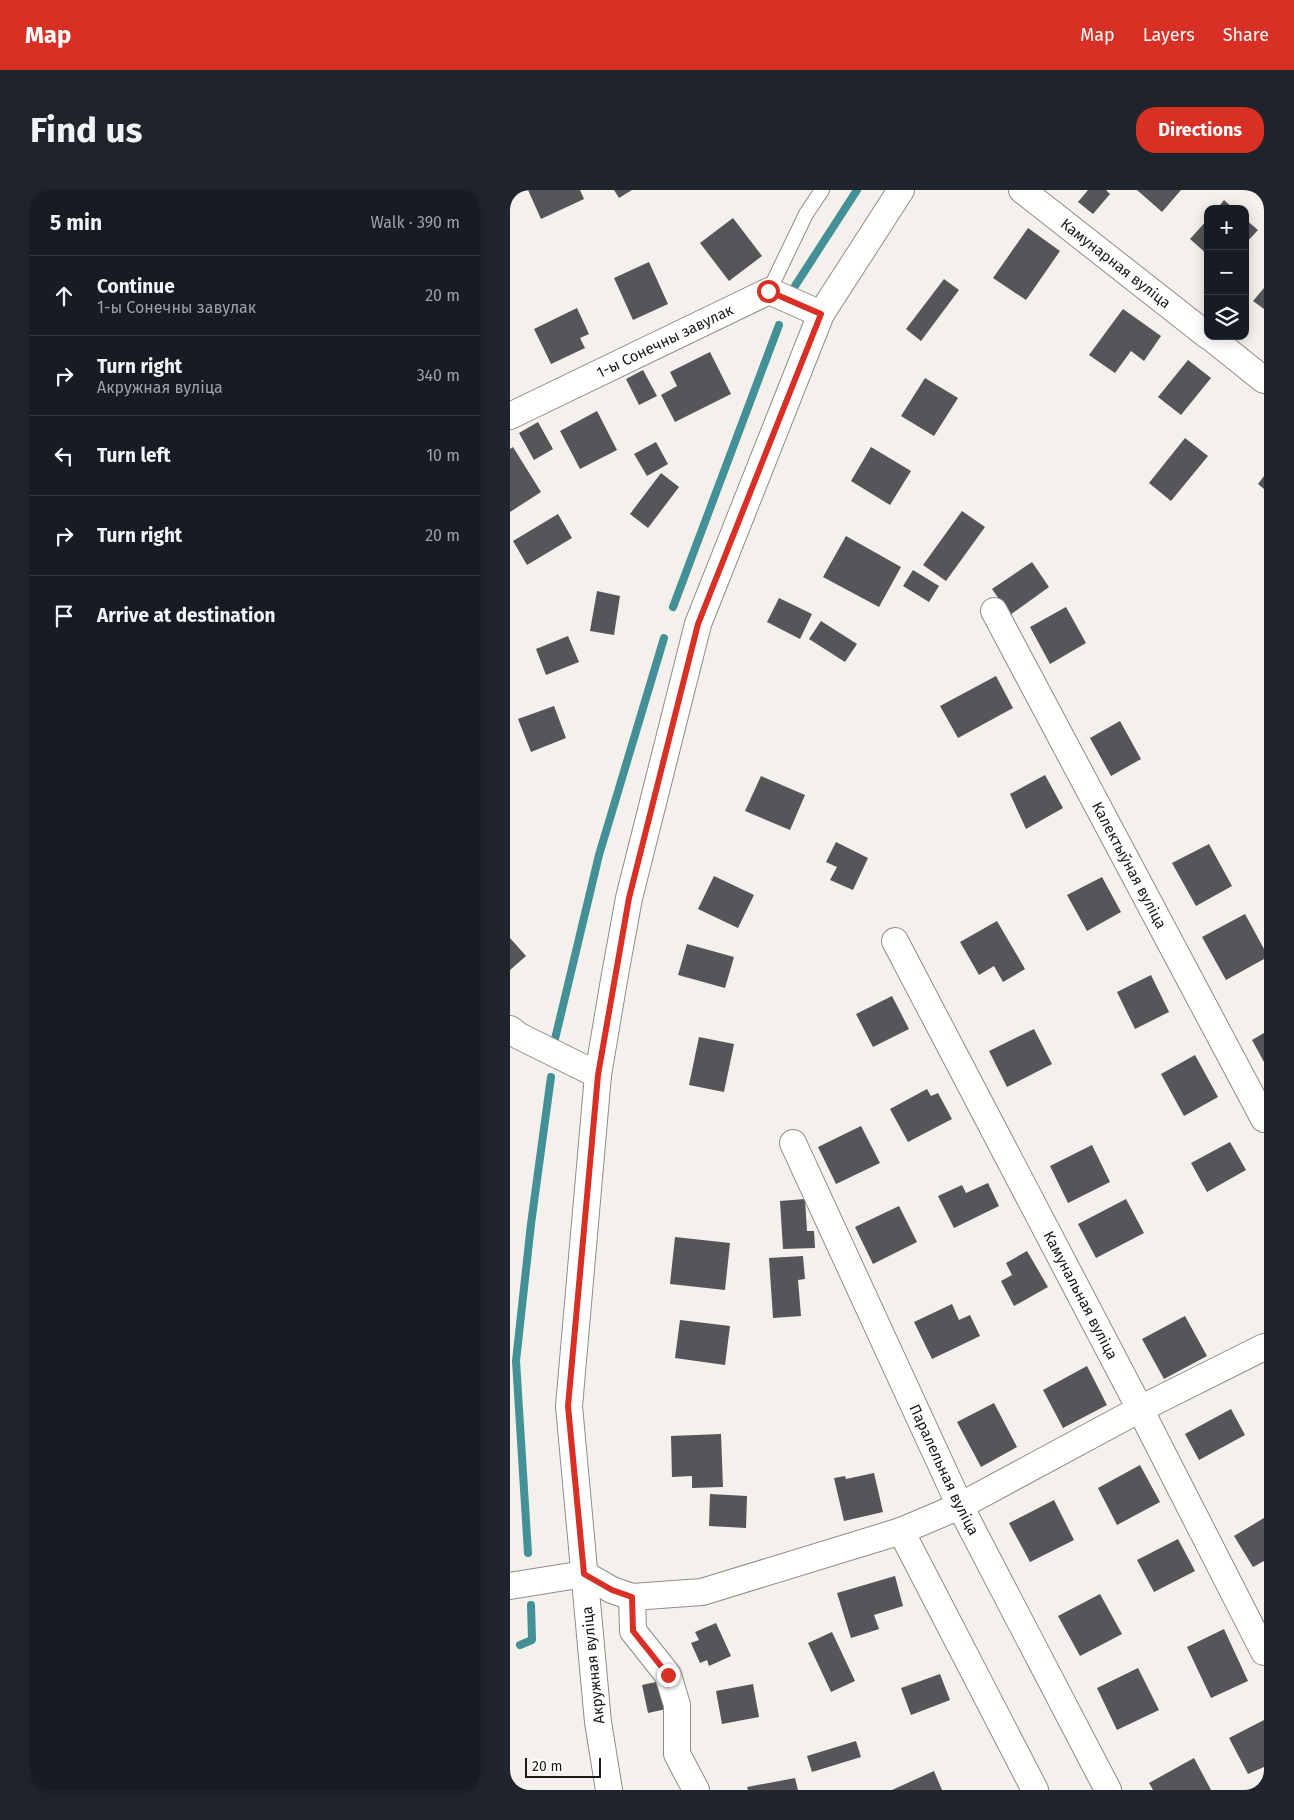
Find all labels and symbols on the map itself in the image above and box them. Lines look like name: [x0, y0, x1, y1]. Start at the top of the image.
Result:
street label: Камунарная вуліца: [1057, 215, 1174, 312]
route start: [757, 280, 780, 303]
street label: 1-ы Сонечны завулак: [594, 301, 736, 382]
street label: Калектыўная вуліца: [1088, 799, 1170, 932]
street label: Камунальная вуліца: [1040, 1228, 1122, 1363]
street label: Паралельная вуліца: [905, 1401, 983, 1538]
street label: Акружная вуліца: [578, 1605, 608, 1725]
route end: [657, 1664, 680, 1687]
scale bar: [525, 1755, 601, 1778]

